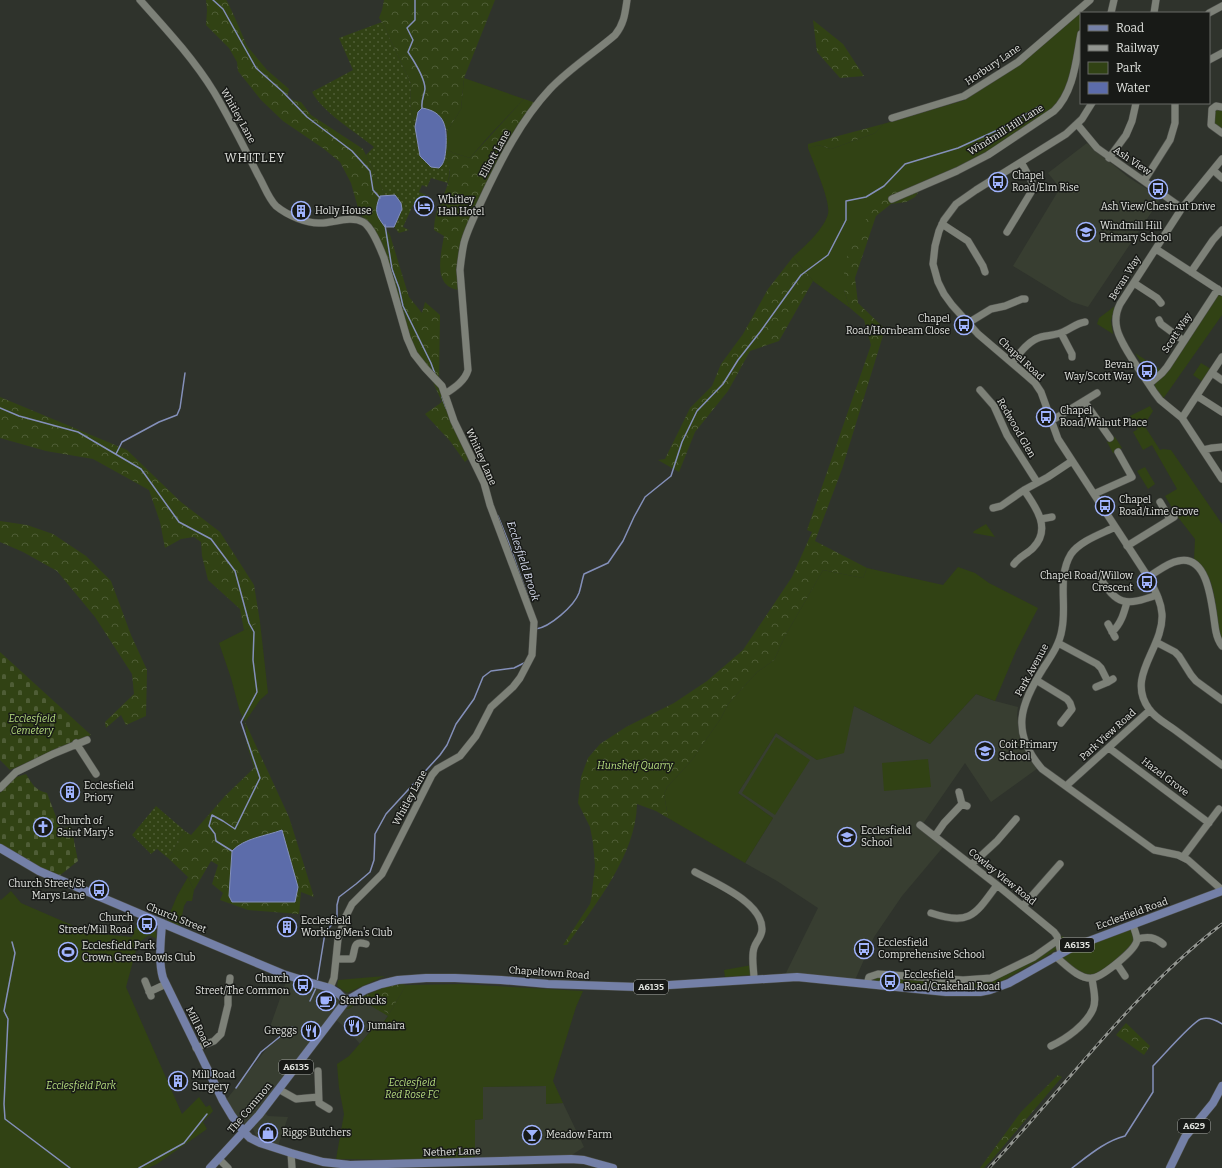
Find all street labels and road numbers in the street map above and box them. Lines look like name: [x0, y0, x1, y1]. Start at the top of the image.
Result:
street label: Horbury Lane: [963, 42, 1023, 88]
street label: Whitley Lane: [218, 86, 258, 146]
street label: Windmill Hill Lane: [966, 102, 1046, 158]
street label: Elliott Lane: [477, 128, 513, 180]
street label: Ash View: [1111, 144, 1154, 178]
street label: Bevan Way: [1107, 253, 1144, 303]
street label: Scott Way: [1160, 310, 1195, 355]
street label: Chapel Road: [996, 335, 1046, 383]
street label: Redwood Glen: [994, 396, 1038, 460]
street label: Whitley Lane: [463, 427, 499, 487]
street label: Park Avenue: [1013, 642, 1051, 698]
street label: Park View Road: [1077, 707, 1139, 763]
street label: Hazel Grove: [1139, 755, 1191, 799]
street label: Whitley Lane: [390, 768, 430, 828]
street label: Cowley View Road: [966, 846, 1038, 908]
street label: Ecclesfield Road: [1095, 895, 1170, 933]
street label: Church Street: [144, 900, 208, 936]
road number: A6135: [1060, 938, 1094, 952]
street label: Chapeltown Road: [508, 964, 590, 982]
road number: A6135: [634, 980, 668, 994]
street label: Mill Road: [183, 1005, 213, 1049]
road number: A6135: [279, 1060, 313, 1074]
street label: The Common: [225, 1080, 275, 1136]
road number: A629: [1178, 1119, 1210, 1133]
street label: Nether Lane: [423, 1145, 481, 1159]

